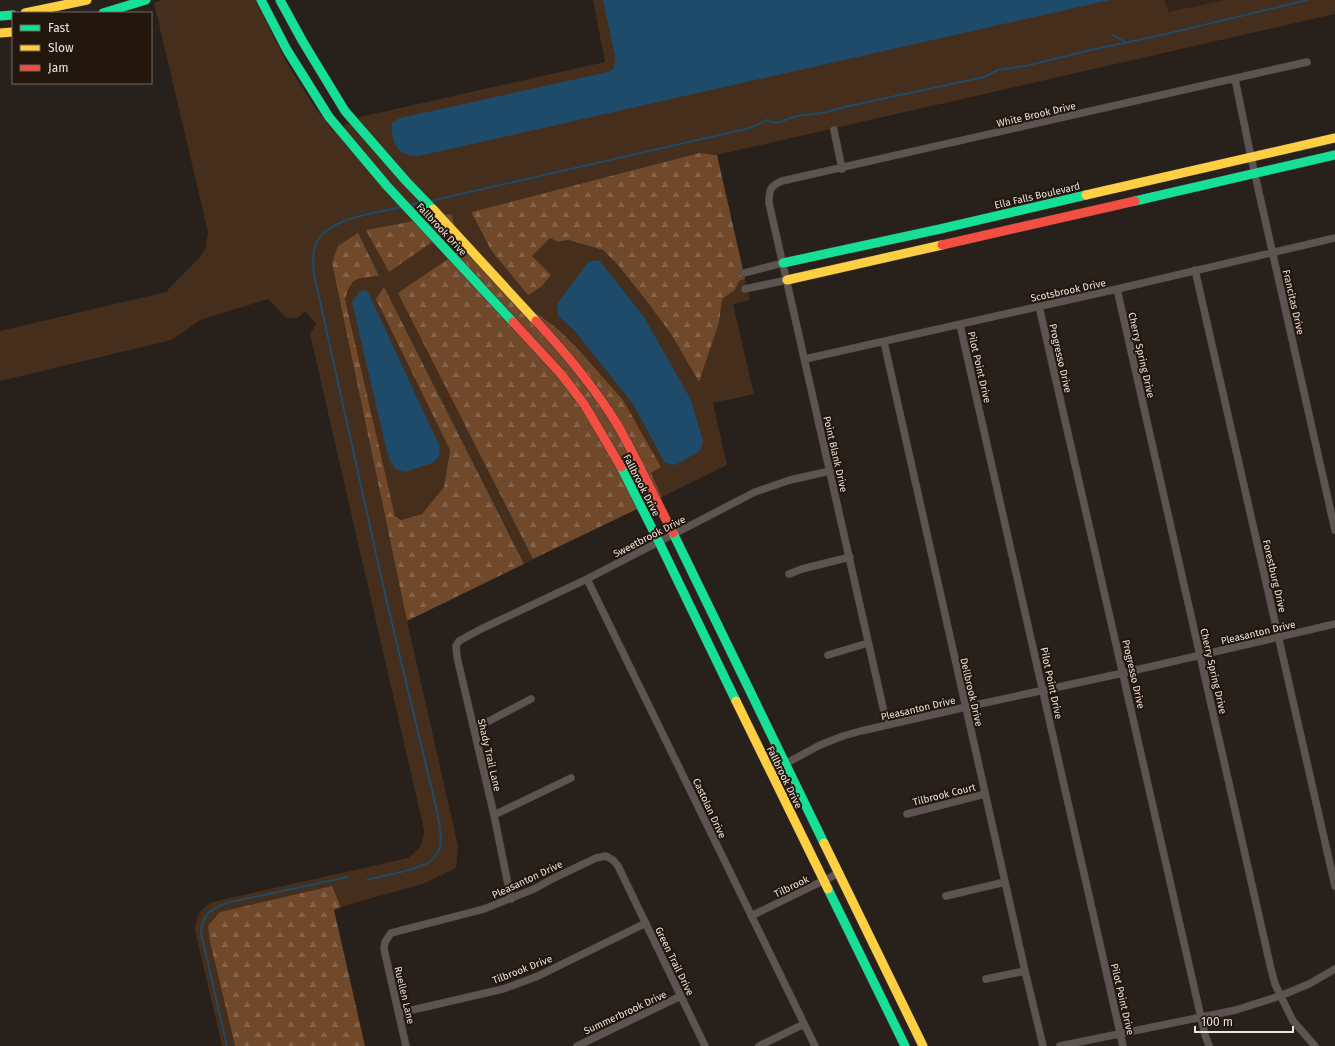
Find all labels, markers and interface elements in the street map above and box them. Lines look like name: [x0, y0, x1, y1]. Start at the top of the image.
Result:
legend: [12, 12, 152, 84]
text: Fast: [48, 21, 70, 35]
text: Slow: [48, 41, 74, 55]
text: Jam: [48, 61, 68, 75]
street label: White Brook Drive: [995, 100, 1077, 130]
street label: Ella Falls Boulevard: [993, 180, 1081, 212]
street label: Fallbrook Drive: [414, 201, 469, 259]
street label: Francitas Drive: [1280, 268, 1306, 336]
street label: Scotsbrook Drive: [1030, 277, 1107, 305]
street label: Cherry Spring Drive: [1125, 311, 1157, 399]
street label: Progresso Drive: [1046, 323, 1074, 394]
street label: Pilot Point Drive: [965, 330, 993, 404]
street label: Point Blank Drive: [820, 415, 850, 493]
street label: Fallbrook Drive: [620, 452, 662, 518]
street label: Sweetbrook Drive: [611, 513, 688, 560]
street label: Forestburg Drive: [1260, 539, 1288, 614]
street label: Pleasanton Drive: [1220, 619, 1297, 647]
street label: Cherry Spring Drive: [1197, 627, 1229, 715]
street label: Progresso Drive: [1119, 639, 1147, 710]
street label: Pilot Point Drive: [1038, 646, 1065, 720]
street label: Dellbrook Drive: [957, 657, 985, 728]
street label: Pleasanton Drive: [880, 695, 957, 723]
street label: Shady Trail Lane: [475, 718, 503, 793]
street label: Fallbrook Drive: [764, 744, 804, 811]
street label: Castolan Drive: [690, 776, 728, 840]
street label: Tilbrook Court: [912, 781, 977, 809]
street label: Pleasanton Drive: [490, 858, 565, 901]
street label: Tilbrook: [772, 873, 812, 900]
street label: Green Trail Drive: [652, 925, 696, 998]
street label: Tilbrook Drive: [491, 953, 554, 987]
street label: Pilot Point Drive: [1108, 962, 1136, 1036]
street label: Ruellen Lane: [392, 965, 416, 1025]
street label: Summerbrook Drive: [582, 988, 669, 1037]
scale bar: [1195, 1008, 1293, 1034]
text: 100 m: [1201, 1015, 1233, 1029]

